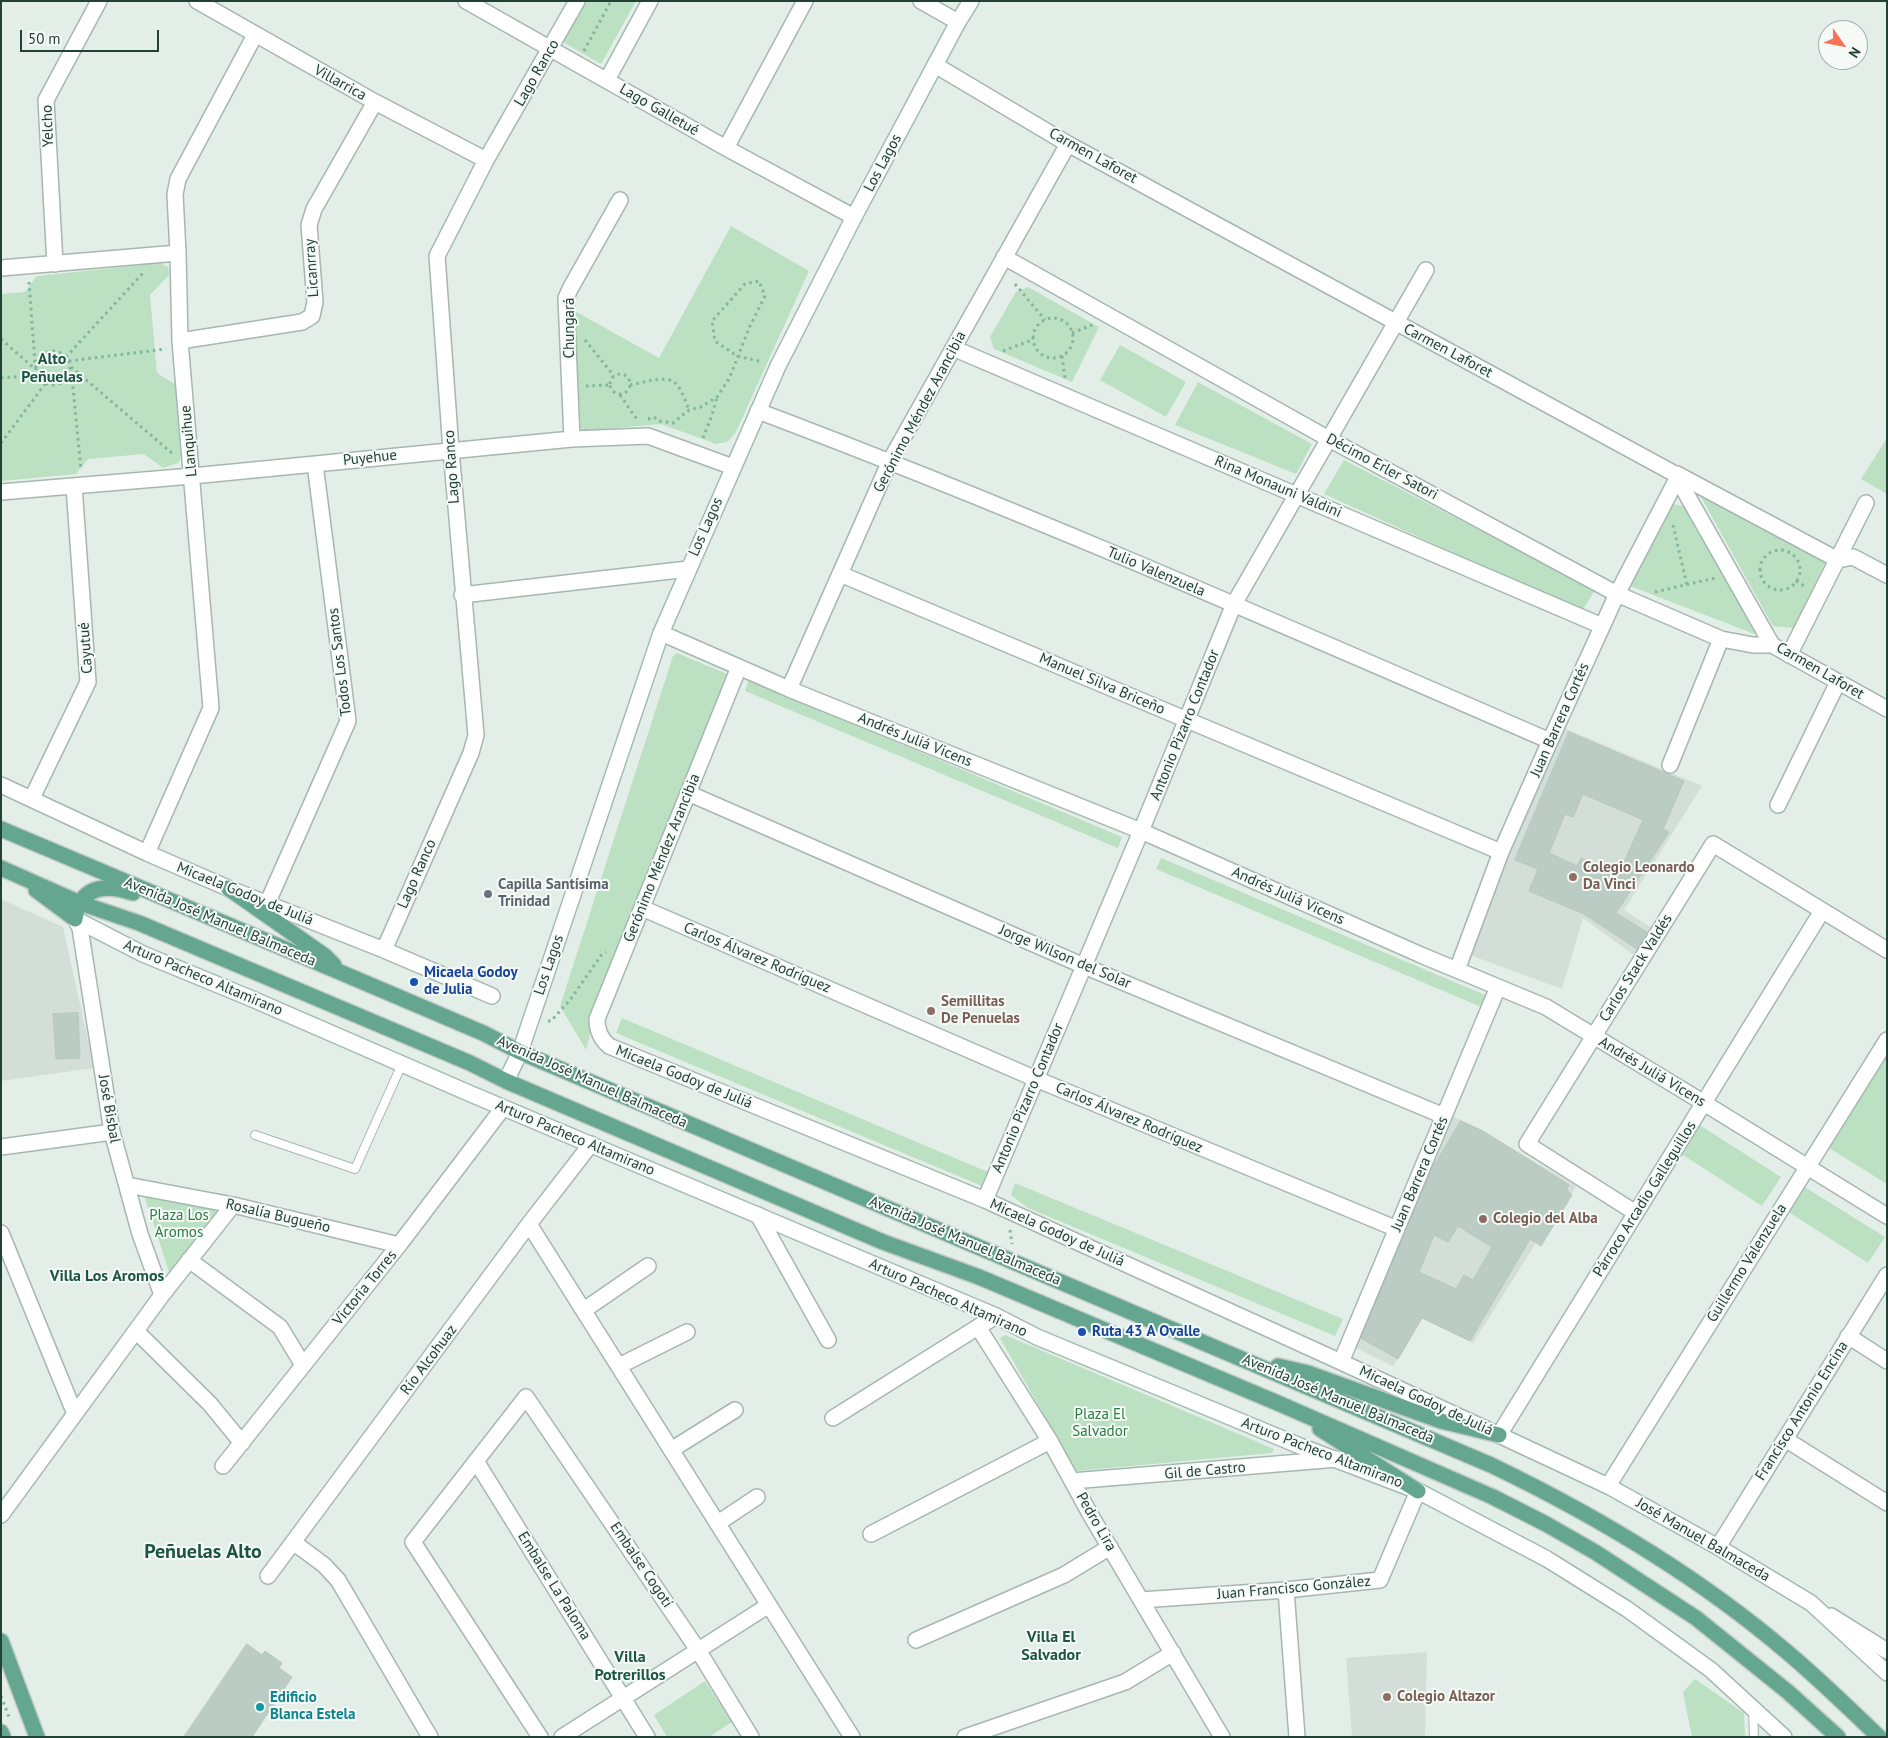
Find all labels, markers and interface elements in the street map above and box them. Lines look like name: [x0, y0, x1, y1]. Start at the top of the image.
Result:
scale bar: [22, 20, 161, 52]
north arrow: [1818, 20, 1868, 70]
text: 50 m: [28, 29, 61, 48]
street label: Lago Ranco: [511, 37, 563, 109]
text: N: [1845, 44, 1865, 61]
street label: Villarrica: [311, 61, 369, 105]
street label: Lago Galletué: [616, 80, 702, 140]
street label: Yelcho: [38, 105, 58, 147]
street label: Carmen Laforet: [1046, 124, 1140, 188]
street label: Los Lagos: [860, 131, 906, 195]
street label: Licanrray: [301, 238, 323, 298]
street label: Chungará: [561, 297, 579, 359]
street label: Carmen Laforet: [1400, 320, 1496, 382]
street label: Gerónimo Méndez Arancibia: [870, 328, 970, 496]
district label: Alto Peñuelas: [21, 349, 83, 387]
street label: Llanquihue: [177, 404, 201, 478]
street label: Lago Ranco: [440, 430, 464, 504]
street label: Décimo Erler Satori: [1323, 430, 1441, 504]
street label: Puyehue: [342, 446, 398, 470]
street label: Rina Monauni Valdini: [1212, 452, 1344, 522]
street label: Los Lagos: [685, 495, 727, 559]
street label: Tulio Valenzuela: [1104, 543, 1208, 601]
street label: Todos Los Santos: [324, 607, 356, 717]
street label: Cayutué: [75, 622, 97, 674]
street label: Carmen Laforet: [1773, 639, 1867, 703]
street label: Antonio Pizarro Contador: [1146, 647, 1224, 803]
street label: Manuel Silva Briceño: [1036, 649, 1168, 719]
street label: Juan Barrera Cortés: [1527, 660, 1593, 780]
street label: Andrés Juliá Vicens: [855, 709, 975, 771]
street label: Gerónimo Méndez Arancibia: [620, 771, 704, 945]
street label: Lago Ranco: [394, 837, 440, 911]
street label: Micaela Godoy de Juliá: [174, 858, 316, 930]
place label: Colegio Leonardo Da Vinci: [1583, 859, 1695, 894]
street label: Andrés Juliá Vicens: [1229, 863, 1347, 929]
marker: Colegio Leonardo Da Vinci: [1567, 871, 1579, 883]
street label: Avenida José Manuel Balmaceda: [122, 873, 318, 971]
place label: Capilla Santísima Trinidad: [498, 876, 609, 911]
marker: Capilla Santísima Trinidad: [482, 888, 494, 900]
street label: Carlos Stack Valdés: [1596, 911, 1676, 1025]
street label: Carlos Álvarez Rodríguez: [681, 919, 833, 997]
street label: Jorge Wilson del Solar: [996, 921, 1134, 993]
street label: Los Lagos: [530, 933, 568, 997]
street label: Arturo Pacheco Altamirano: [121, 936, 285, 1020]
place label: Micaela Godoy de Julia: [424, 964, 518, 999]
marker: Micaela Godoy de Julia: [408, 976, 420, 988]
place label: Semillitas De Penuelas: [941, 993, 1020, 1028]
marker: Semillitas De Penuelas: [925, 1005, 937, 1017]
street label: Antonio Pizarro Contador: [988, 1020, 1068, 1176]
street label: Avenida José Manuel Balmaceda: [494, 1032, 690, 1132]
street label: Andrés Juliá Vicens: [1595, 1033, 1709, 1111]
street label: Micaela Godoy de Juliá: [613, 1041, 755, 1113]
street label: José Bisbal: [94, 1073, 124, 1145]
street label: Carlos Álvarez Rodríguez: [1053, 1079, 1205, 1157]
street label: Arturo Pacheco Altamirano: [493, 1096, 657, 1180]
street label: Juan Barrera Cortés: [1388, 1114, 1452, 1234]
street label: Párroco Arcadio Galleguillos: [1590, 1118, 1700, 1280]
street label: Avenida José Manuel Balmaceda: [867, 1192, 1063, 1290]
street label: Rosalía Bugueño: [224, 1195, 332, 1237]
street label: Micaela Godoy de Juliá: [987, 1195, 1127, 1271]
street label: Guillermo Valenzuela: [1703, 1200, 1791, 1326]
park label: Plaza Los Aromos: [149, 1207, 209, 1242]
place label: Colegio del Alba: [1493, 1210, 1598, 1228]
marker: Colegio del Alba: [1477, 1213, 1489, 1225]
street label: Victoria Torres: [329, 1247, 401, 1329]
street label: Arturo Pacheco Altamirano: [866, 1255, 1030, 1341]
district label: Villa Los Aromos: [50, 1266, 164, 1286]
street label: Río Alcohuaz: [397, 1321, 461, 1399]
place label: Ruta 43 A Ovalle: [1092, 1323, 1200, 1341]
marker: Ruta 43 A Ovalle: [1076, 1326, 1088, 1338]
street label: Francisco Antonio Encina: [1752, 1338, 1852, 1484]
street label: Avenida José Manuel Balmaceda: [1240, 1350, 1436, 1448]
street label: Micaela Godoy de Juliá: [1356, 1362, 1496, 1440]
park label: Plaza El Salvador: [1072, 1406, 1128, 1441]
street label: Arturo Pacheco Altamirano: [1239, 1414, 1405, 1492]
street label: Gil de Castro: [1164, 1458, 1246, 1484]
street label: Pedro Lira: [1072, 1489, 1120, 1555]
street label: José Manuel Balmaceda: [1633, 1494, 1773, 1586]
street label: Embalse Cogotí: [606, 1519, 676, 1611]
street label: Embalse La Paloma: [513, 1529, 595, 1643]
district label: Peñuelas Alto: [144, 1540, 262, 1564]
street label: Juan Francisco González: [1216, 1572, 1372, 1604]
district label: Villa El Salvador: [1021, 1627, 1081, 1665]
district label: Villa Potrerillos: [594, 1647, 666, 1685]
place label: Colegio Altazor: [1397, 1688, 1495, 1706]
place label: Edificio Blanca Estela: [270, 1689, 355, 1724]
marker: Colegio Altazor: [1381, 1691, 1393, 1703]
marker: Edificio Blanca Estela: [254, 1701, 266, 1713]

